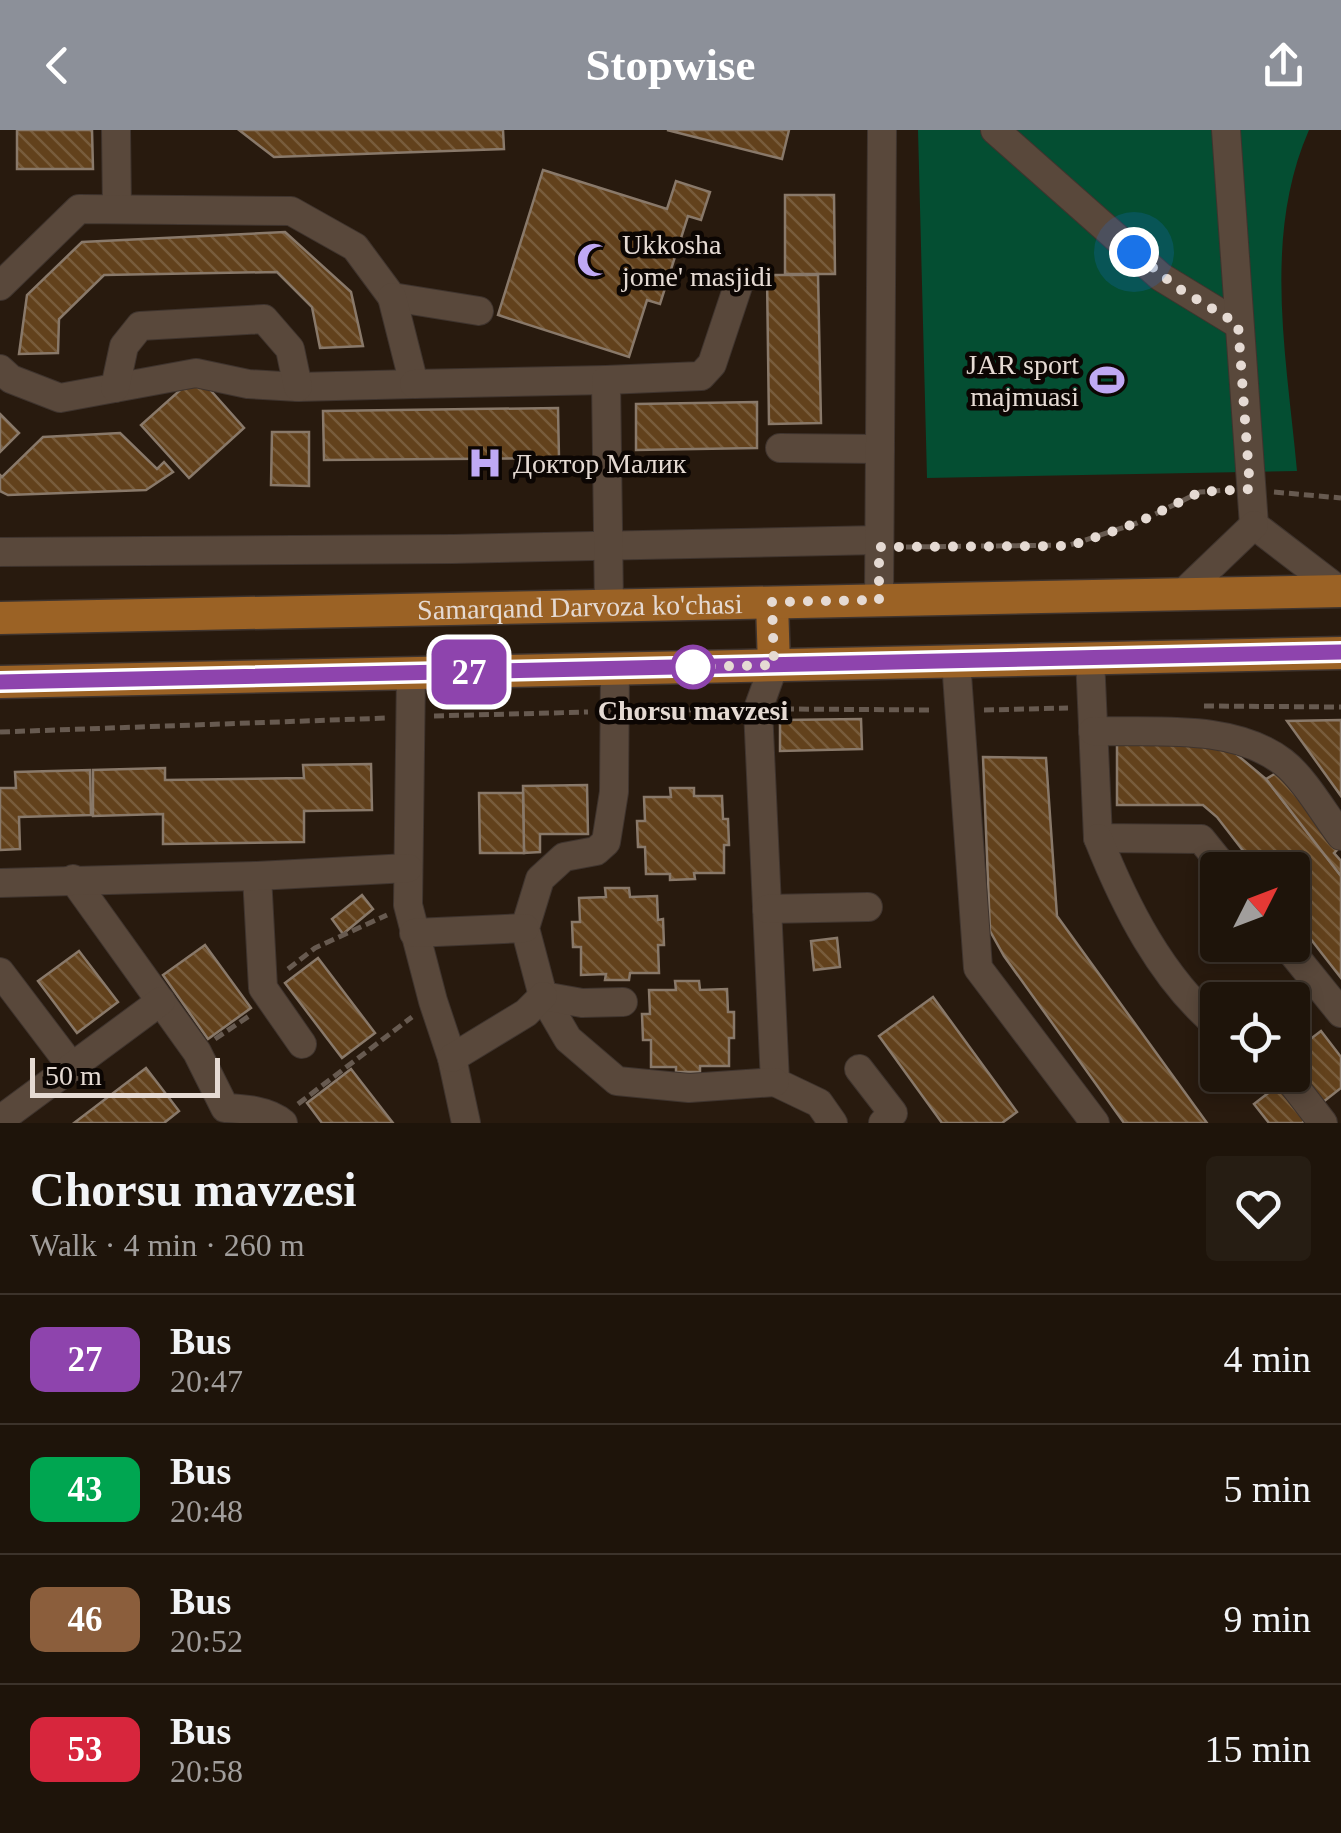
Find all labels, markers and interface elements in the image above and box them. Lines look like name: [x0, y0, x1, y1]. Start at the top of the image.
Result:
icon: back: [30, 38, 85, 93]
icon: share: [1256, 38, 1311, 93]
text: Stopwise: [585, 40, 756, 90]
your location: [1109, 227, 1159, 277]
place label: Ukkosha jome' masjidi: [621, 229, 773, 292]
mosque icon: Ukkosha jome' masjidi: [575, 241, 613, 279]
place label: JAR sport majmuasi: [966, 349, 1079, 412]
sports icon: JAR sport majmuasi: [1088, 361, 1126, 399]
hospital icon: Доктор Малик: [466, 444, 504, 482]
place label: Доктор Малик: [513, 448, 687, 479]
street label: Samarqand Darvoza ko'chasi: [417, 588, 743, 626]
line badge: 27: [424, 640, 514, 704]
marker: Chorsu mavzesi: [672, 646, 714, 688]
text: 27: [452, 653, 487, 692]
place label: Chorsu mavzesi: [598, 695, 788, 726]
north arrow: [1200, 852, 1310, 962]
map controls: [1200, 852, 1310, 1092]
button: locate: [1200, 982, 1310, 1092]
scale bar: [30, 1053, 220, 1098]
text: 50 m: [45, 1060, 102, 1091]
button: heart: [1206, 1156, 1311, 1261]
text: Chorsu mavzesi: [30, 1163, 357, 1216]
text: Walk · 4 min · 260 m: [30, 1227, 305, 1263]
text: Bus: [170, 1320, 231, 1362]
text: 4 min: [1223, 1338, 1311, 1380]
text: 27: [68, 1340, 103, 1379]
text: 20:47: [170, 1363, 243, 1399]
text: Bus: [170, 1450, 231, 1492]
text: 5 min: [1223, 1468, 1311, 1510]
text: 43: [68, 1470, 103, 1509]
text: 20:48: [170, 1493, 243, 1529]
text: Bus: [170, 1580, 231, 1622]
text: 9 min: [1223, 1598, 1311, 1640]
text: 46: [68, 1600, 103, 1639]
text: 20:52: [170, 1623, 243, 1659]
text: Bus: [170, 1710, 231, 1752]
text: 15 min: [1204, 1728, 1311, 1770]
text: 53: [68, 1730, 103, 1769]
text: 20:58: [170, 1753, 243, 1789]

